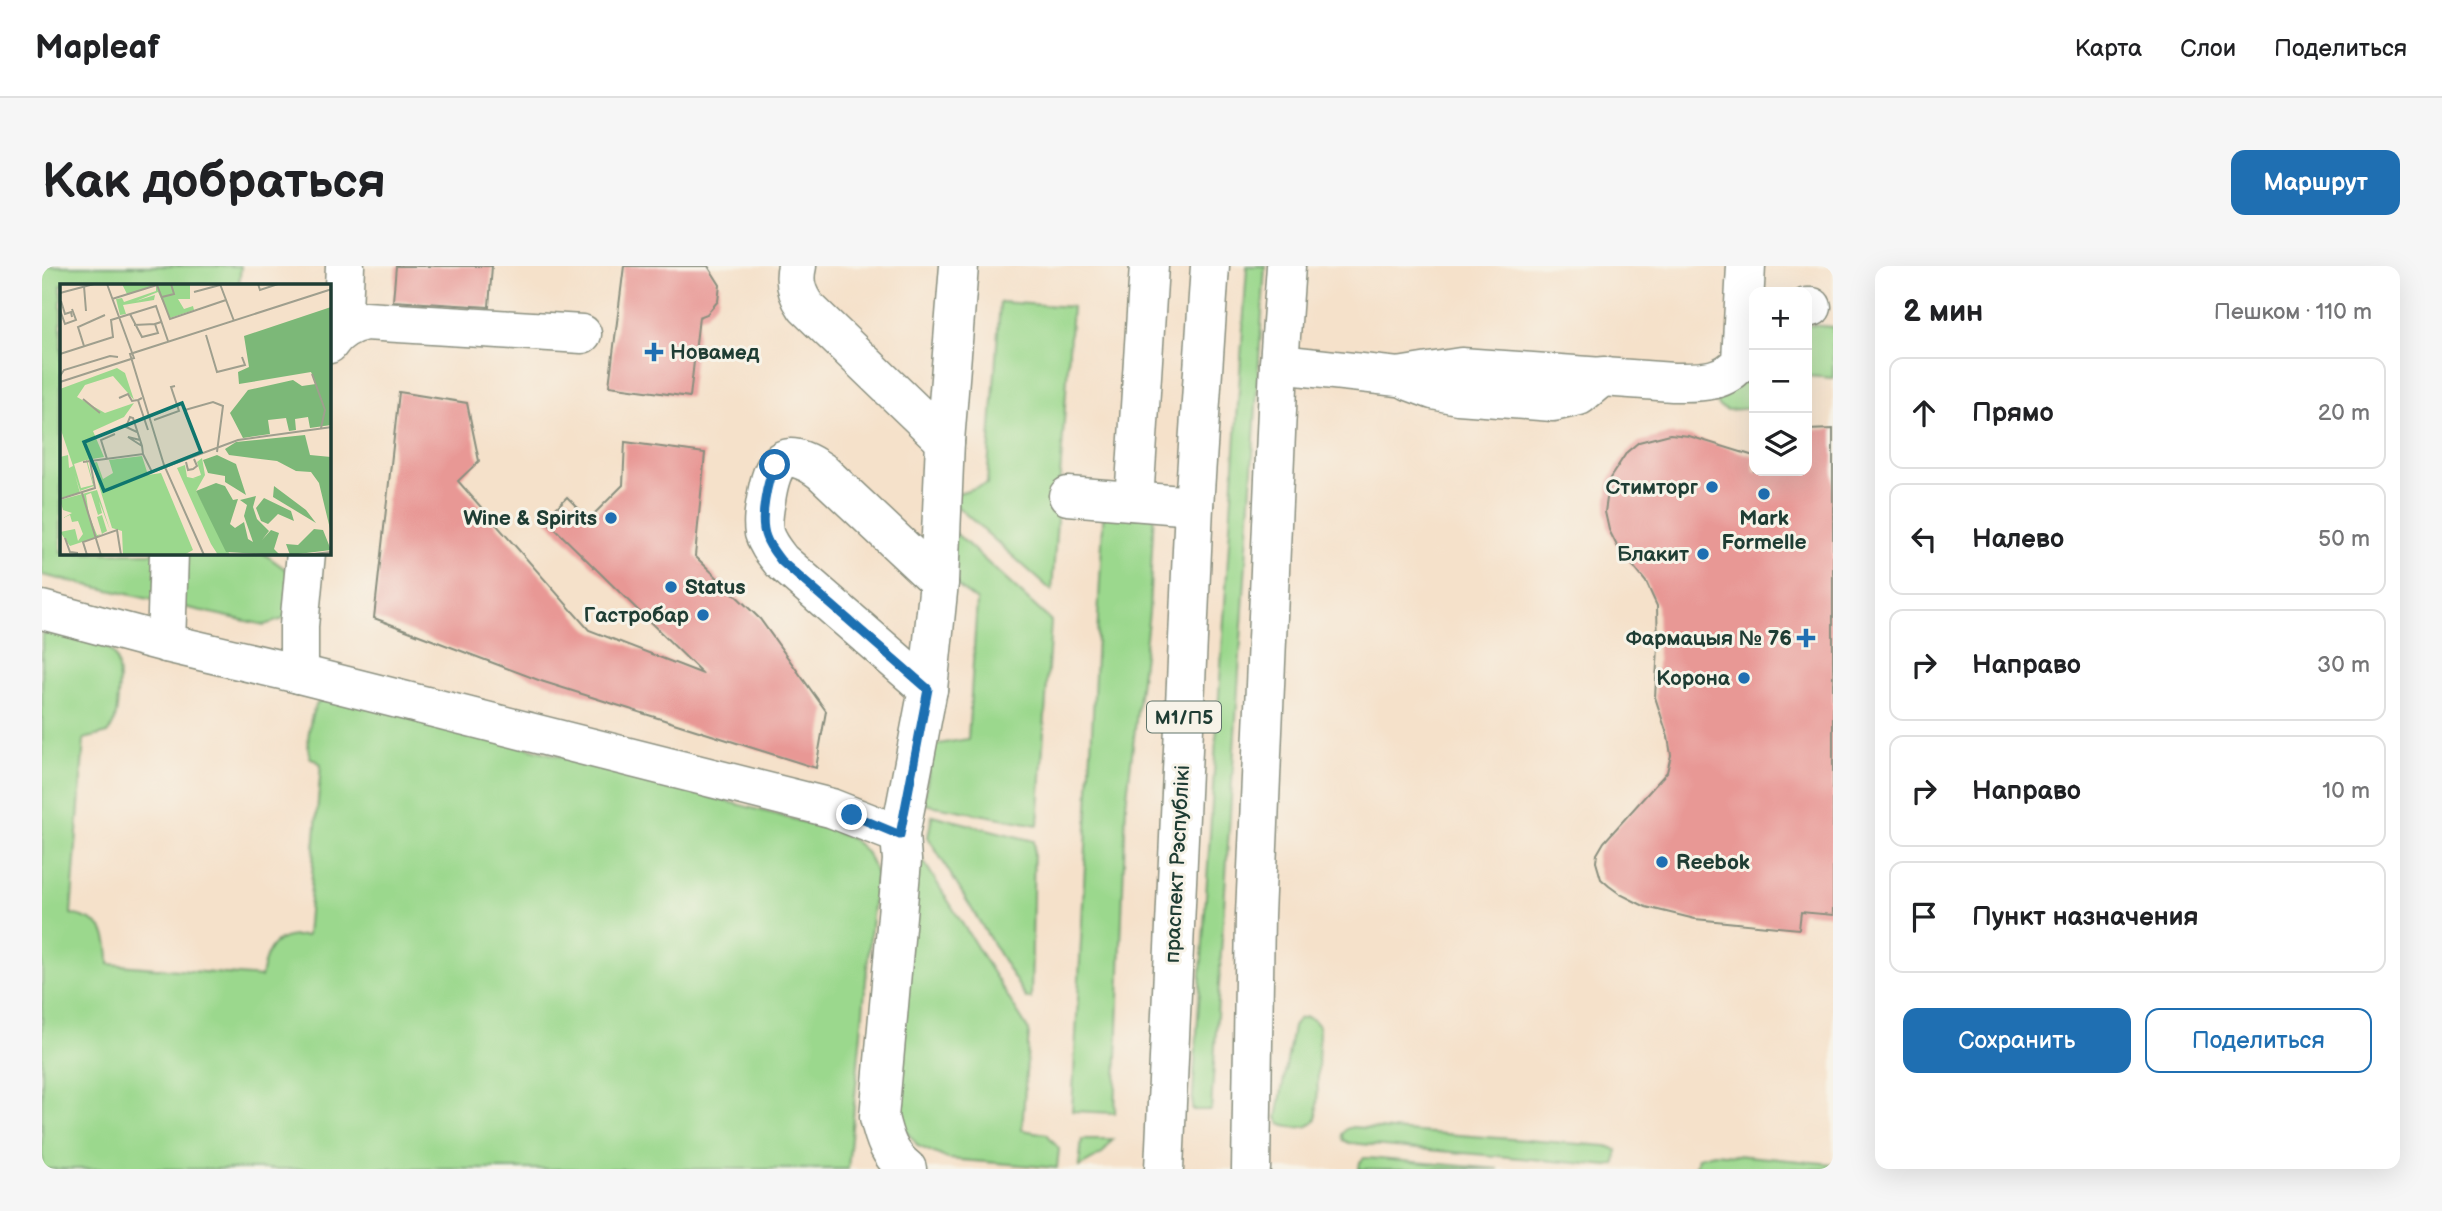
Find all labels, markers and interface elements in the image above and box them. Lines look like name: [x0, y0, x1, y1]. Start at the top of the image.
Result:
text: Mapleaf: [35, 28, 160, 68]
text: Карта: [2075, 34, 2142, 63]
text: Слои: [2180, 34, 2236, 63]
text: Поделиться: [2274, 34, 2407, 63]
button: Маршрут: [2231, 150, 2400, 215]
text: Как добраться: [42, 153, 386, 212]
inset map: [60, 284, 331, 555]
map controls: [1749, 287, 1812, 476]
button: +: [1749, 287, 1812, 350]
text: 2 мин: [1903, 294, 1983, 330]
text: Пешком · 110 m: [2214, 298, 2372, 326]
place label: Новамед: [670, 340, 760, 365]
marker: Новамед: [644, 342, 664, 362]
button: −: [1749, 350, 1812, 413]
icon: ahead: [1905, 394, 1943, 432]
text: Прямо: [1972, 398, 2054, 429]
text: 20 m: [2318, 399, 2370, 427]
button: layers: [1749, 413, 1812, 476]
route start: [759, 449, 790, 480]
place label: Стимторг: [1606, 475, 1699, 500]
marker: Стимторг: [1704, 479, 1720, 495]
marker: Mark Formelle: [1756, 486, 1772, 502]
place label: Wine & Spirits: [463, 506, 597, 531]
place label: Mark Formelle: [1721, 506, 1807, 555]
marker: Wine & Spirits: [603, 510, 619, 526]
icon: left: [1905, 520, 1943, 558]
text: Налево: [1972, 524, 2064, 555]
text: 50 m: [2318, 525, 2370, 553]
place label: Блакит: [1617, 542, 1689, 567]
marker: Блакит: [1695, 546, 1711, 562]
place label: Status: [685, 575, 746, 600]
marker: Status: [663, 579, 679, 595]
place label: Гастробар: [584, 603, 690, 628]
marker: Гастробар: [695, 607, 711, 623]
place label: Фармацыя № 76: [1626, 626, 1792, 651]
marker: Фармацыя № 76: [1798, 630, 1814, 646]
icon: right: [1905, 646, 1943, 684]
text: Направо: [1972, 650, 2081, 681]
text: 30 m: [2317, 651, 2370, 679]
place label: Корона: [1656, 666, 1731, 691]
marker: Корона: [1736, 670, 1752, 686]
road number: М1/П5: [1147, 702, 1221, 732]
street label: праспект Рэспублікі: [1160, 764, 1195, 964]
icon: right: [1905, 772, 1943, 810]
text: Направо: [1972, 776, 2081, 807]
text: 10 m: [2322, 777, 2370, 805]
route end: [836, 799, 867, 830]
place label: Reebok: [1676, 850, 1750, 875]
marker: Reebok: [1654, 854, 1670, 870]
icon: arrive: [1905, 898, 1943, 936]
text: Пункт назначения: [1972, 902, 2198, 933]
button: Сохранить: [1903, 1008, 2131, 1073]
button: Поделиться: [2145, 1008, 2372, 1073]

